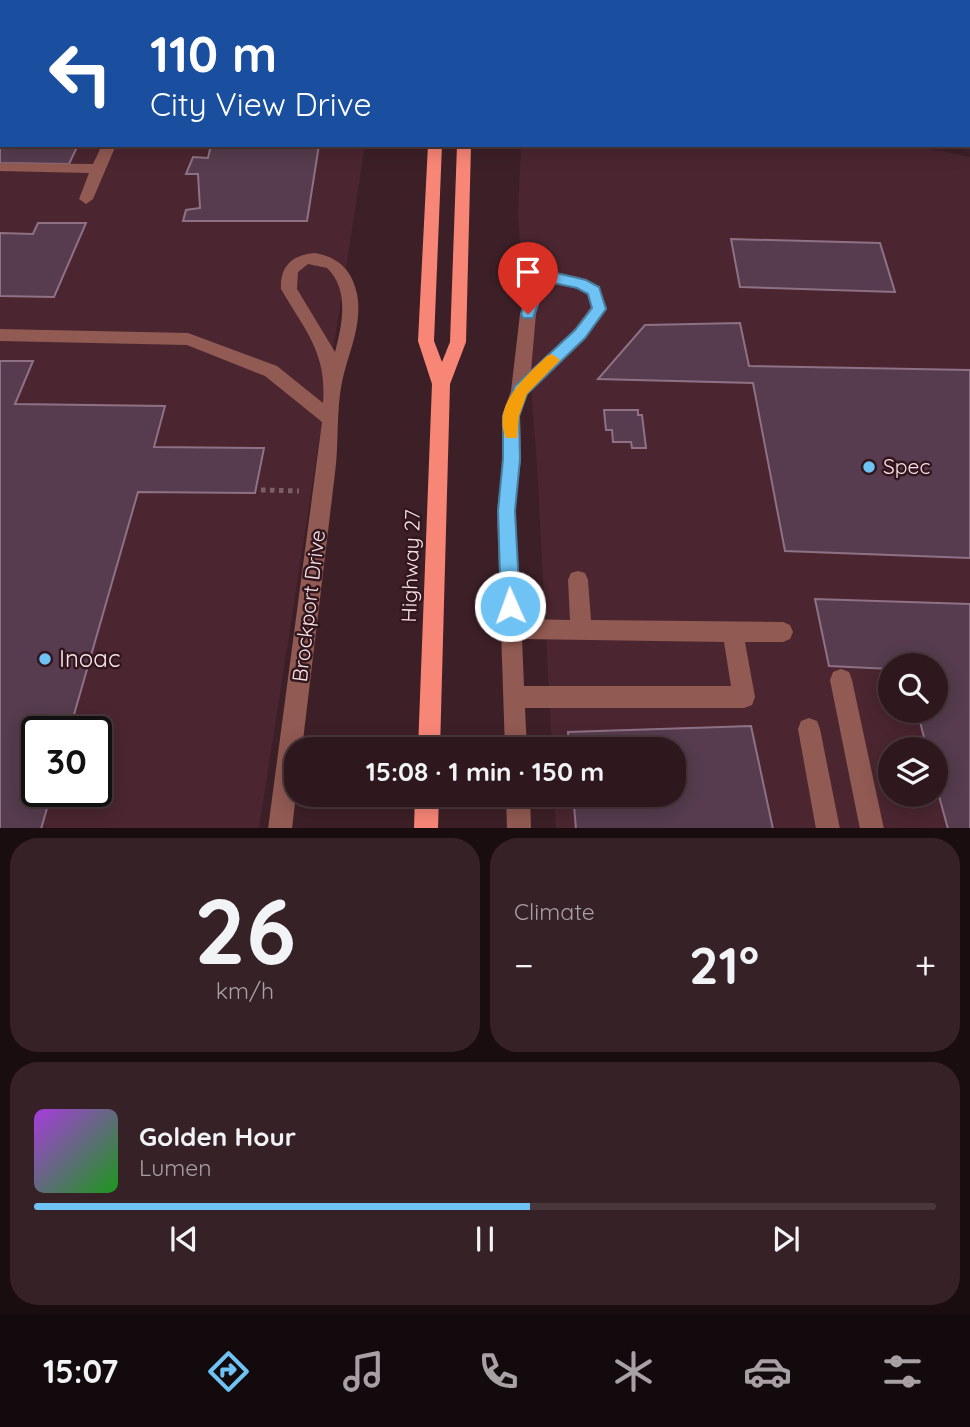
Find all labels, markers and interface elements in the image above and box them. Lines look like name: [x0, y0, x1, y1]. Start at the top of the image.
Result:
text: 110 m: [150, 23, 277, 84]
icon: left: [35, 28, 126, 119]
text: City View Drive: [150, 84, 372, 124]
pin: [498, 242, 558, 314]
icon: arrive: [509, 253, 547, 291]
place label: Spec: [883, 453, 930, 479]
marker: Spec: [861, 459, 877, 475]
street label: Highway 27: [395, 509, 425, 623]
street label: Brockport Drive: [286, 528, 330, 683]
position arrow: [473, 569, 547, 643]
place label: Inoac: [59, 643, 120, 673]
marker: Inoac: [37, 651, 53, 667]
map controls: [878, 653, 948, 807]
button: search: [878, 653, 948, 723]
speed limit sign: 30: [21, 716, 112, 807]
button: layers: [878, 737, 948, 807]
text: 15:08 · 1 min · 150 m: [366, 755, 604, 788]
text: 26: [194, 873, 296, 987]
text: Climate: [514, 897, 595, 926]
text: 21°: [689, 932, 759, 997]
text: −: [514, 941, 534, 989]
text: +: [915, 941, 936, 989]
text: km/h: [216, 976, 274, 1005]
text: Golden Hour: [139, 1120, 296, 1153]
text: Lumen: [139, 1153, 212, 1182]
icon: previous: [165, 1220, 203, 1258]
icon: pause: [466, 1220, 504, 1258]
icon: next: [767, 1220, 805, 1258]
icon: directions: [204, 1347, 253, 1396]
icon: music: [339, 1347, 388, 1396]
icon: phone: [474, 1347, 523, 1396]
icon: climate: [609, 1347, 658, 1396]
icon: car: [743, 1347, 792, 1396]
icon: filters: [878, 1347, 927, 1396]
text: 15:07: [43, 1351, 118, 1391]

